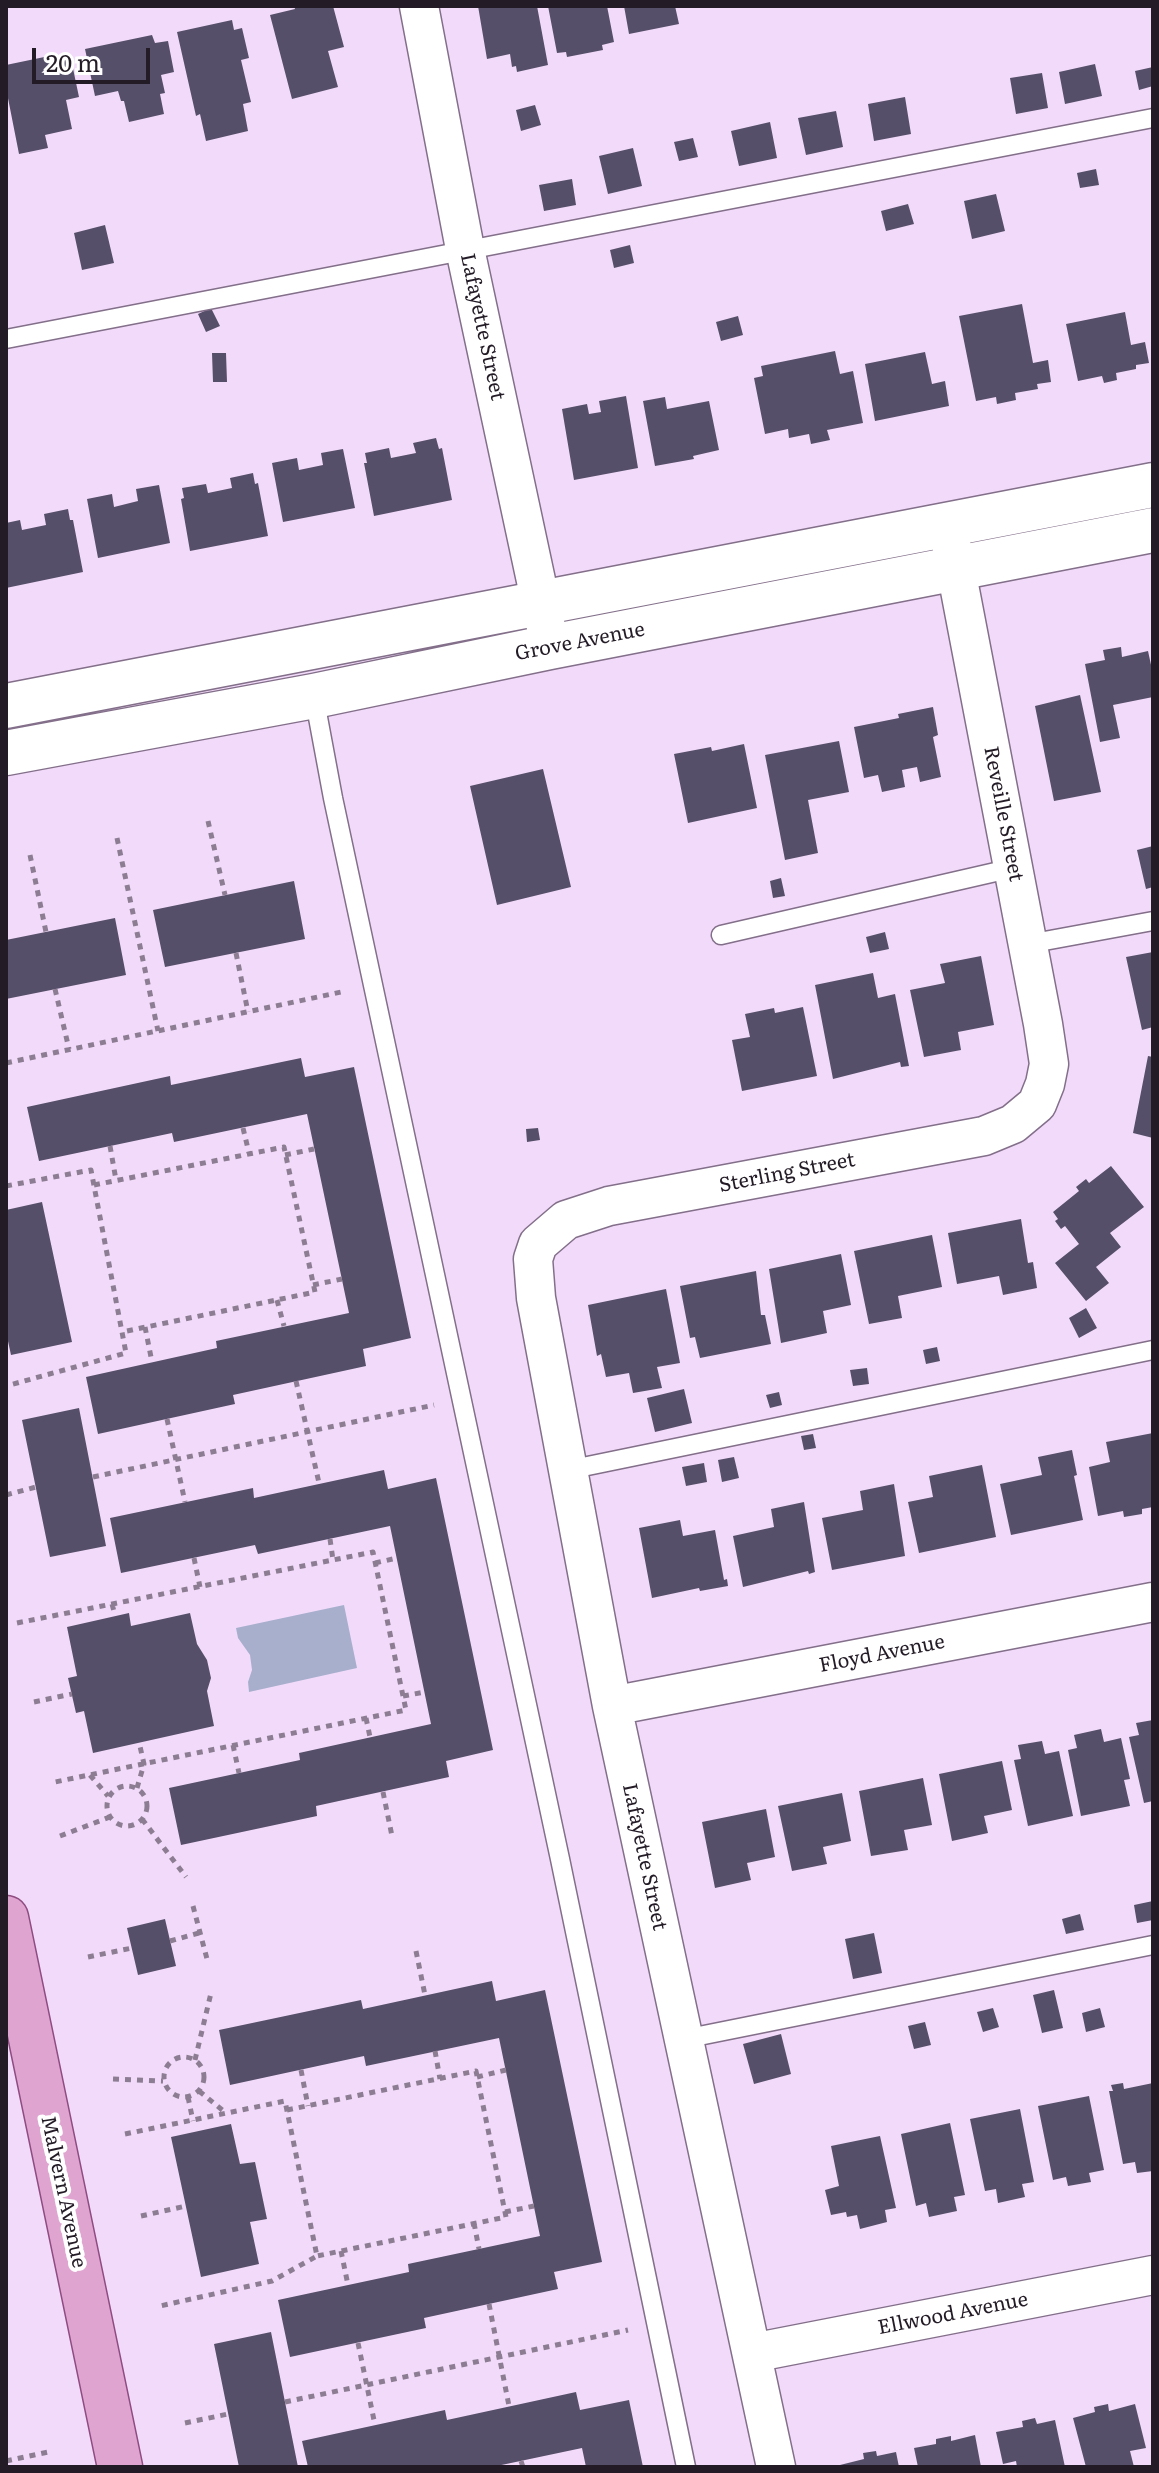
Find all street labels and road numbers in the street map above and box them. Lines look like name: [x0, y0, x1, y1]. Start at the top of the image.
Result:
street label: Lafayette Street: [455, 251, 509, 403]
street label: Grove Avenue: [513, 618, 647, 666]
street label: Reveille Street: [978, 744, 1028, 884]
street label: Sterling Street: [717, 1148, 857, 1198]
street label: Floyd Avenue: [817, 1630, 947, 1678]
street label: Lafayette Street: [617, 1781, 671, 1933]
street label: Malvern Avenue: [35, 2114, 91, 2270]
street label: Ellwood Avenue: [876, 2288, 1030, 2340]

